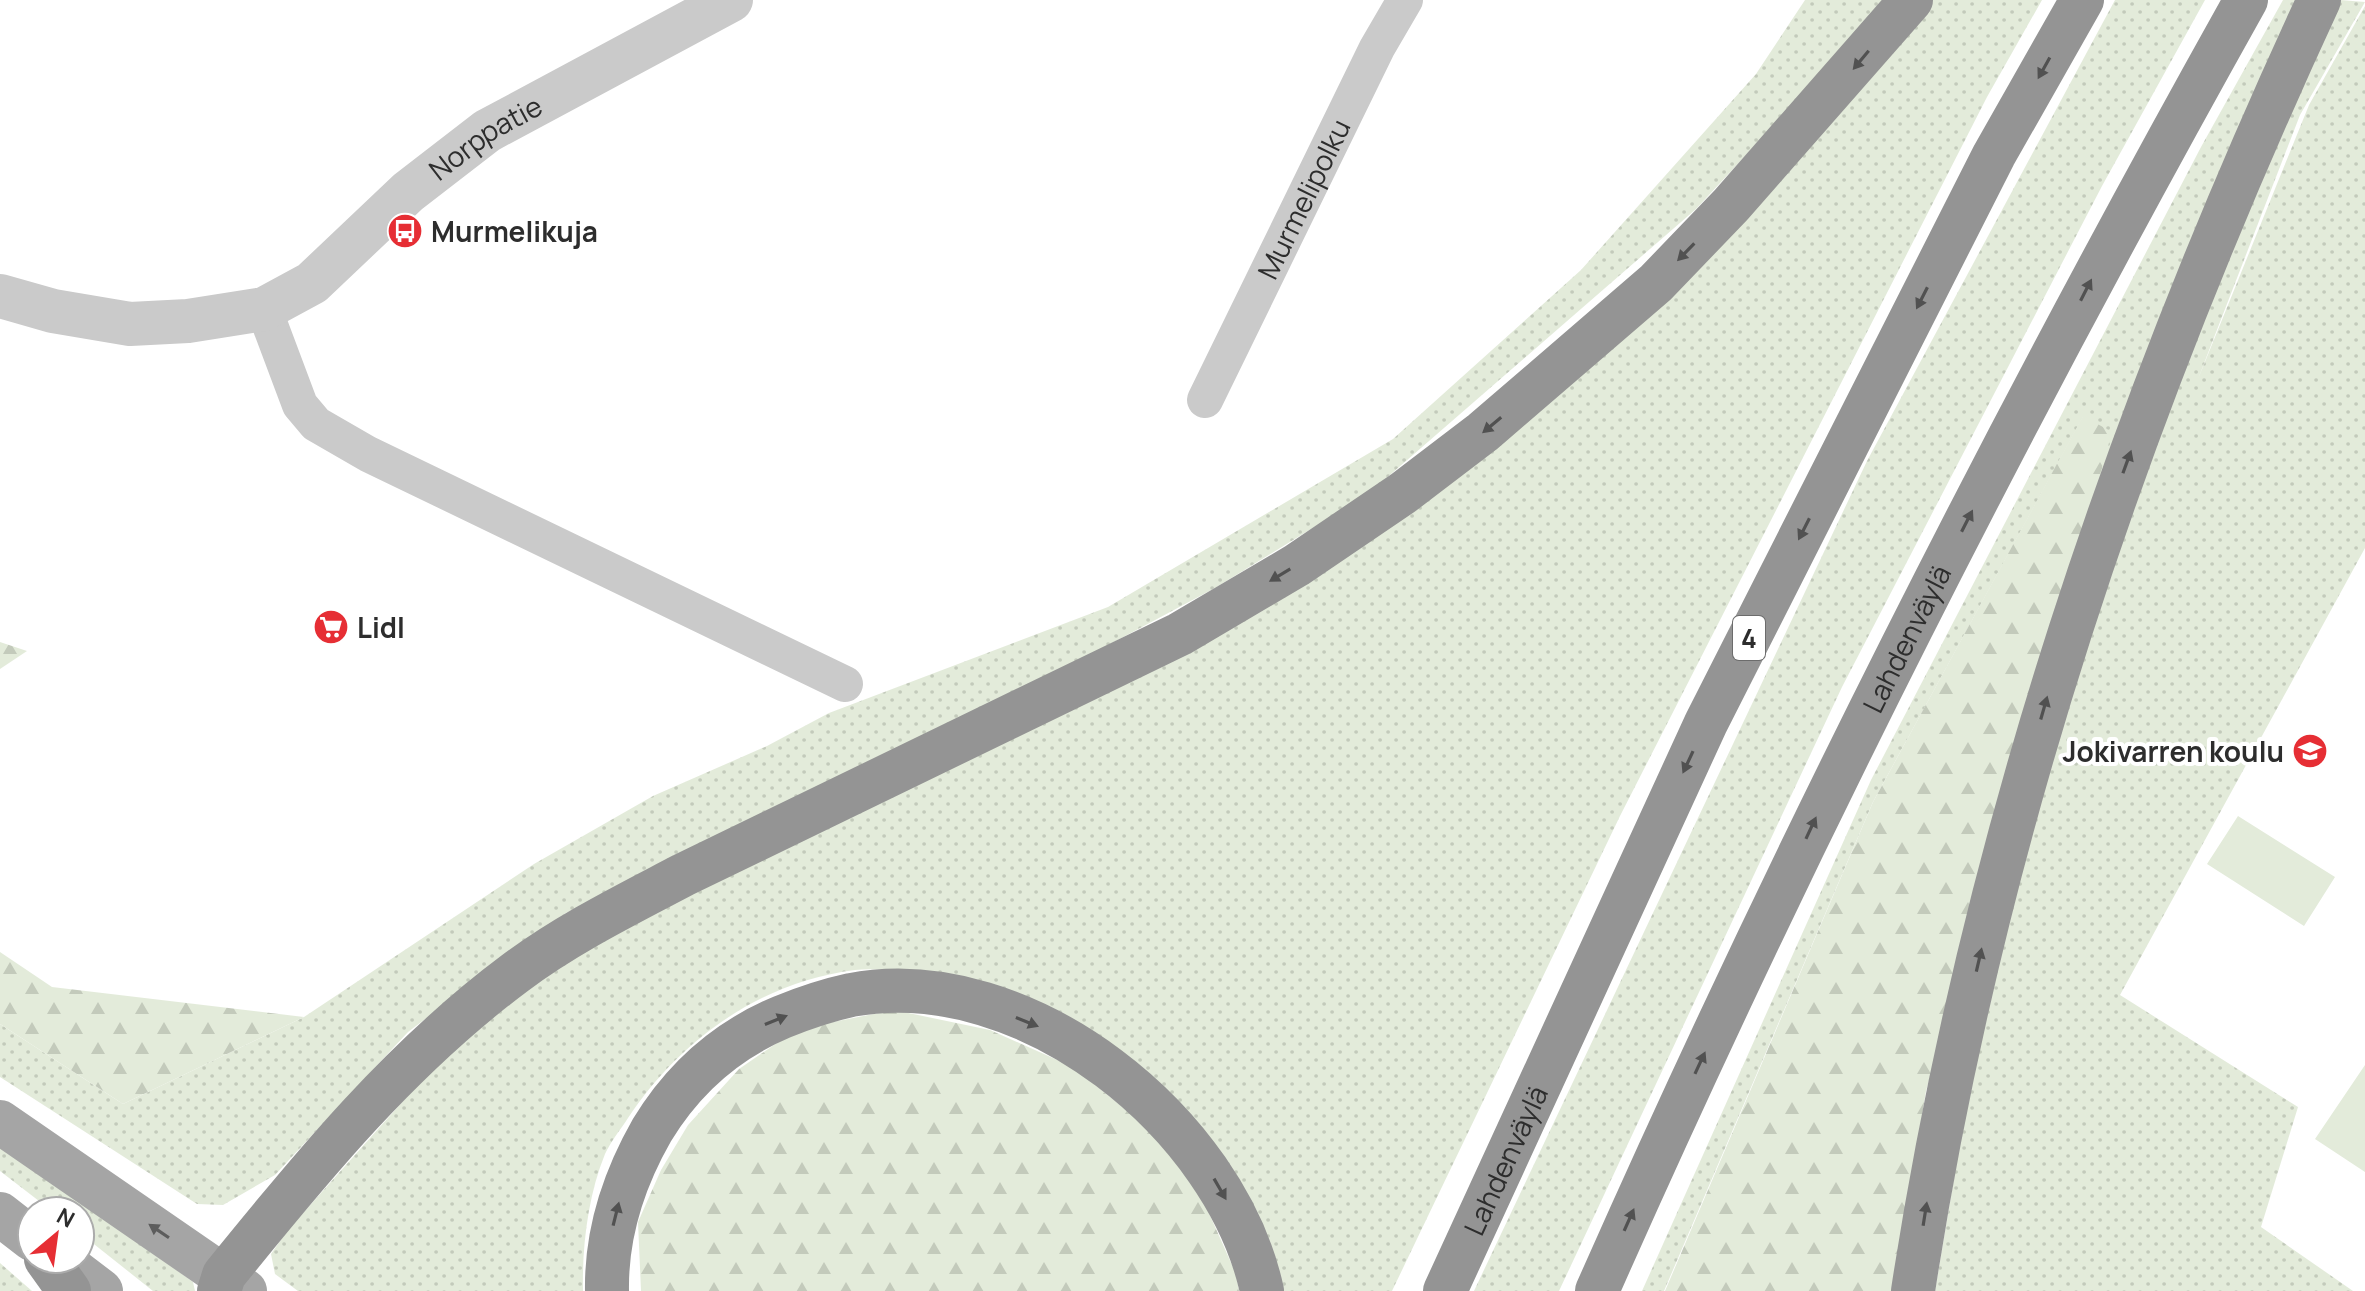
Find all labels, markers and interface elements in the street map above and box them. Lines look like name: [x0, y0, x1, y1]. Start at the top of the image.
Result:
one-way arrow: [1853, 50, 1870, 70]
one-way arrow: [2037, 57, 2051, 79]
street label: Norppatie: [421, 86, 548, 188]
street label: Murmelipolku: [1248, 112, 1359, 285]
bus stop icon: Murmelikuja: [386, 212, 424, 250]
place label: Murmelikuja: [431, 212, 598, 250]
one-way arrow: [1677, 242, 1695, 261]
one-way arrow: [2079, 279, 2092, 302]
one-way arrow: [1915, 286, 1929, 309]
one-way arrow: [1482, 416, 1502, 433]
one-way arrow: [2122, 449, 2134, 473]
one-way arrow: [1960, 510, 1973, 533]
one-way arrow: [1797, 518, 1811, 541]
street label: Lahdenväylä: [1853, 558, 1959, 719]
one-way arrow: [1269, 568, 1291, 582]
supermarket icon: Lidl: [312, 608, 350, 646]
place label: Lidl: [357, 608, 405, 646]
road number: 4: [1733, 616, 1765, 660]
one-way arrow: [2038, 695, 2051, 719]
place label: Jokivarren koulu: [2062, 732, 2284, 770]
school or university icon: Jokivarren koulu: [2291, 732, 2329, 770]
one-way arrow: [1681, 750, 1695, 774]
one-way arrow: [1804, 816, 1818, 840]
one-way arrow: [1973, 947, 1985, 972]
one-way arrow: [764, 1013, 788, 1026]
one-way arrow: [1015, 1015, 1039, 1028]
one-way arrow: [1693, 1052, 1707, 1075]
street label: Lahdenväylä: [1454, 1079, 1556, 1241]
one-way arrow: [1213, 1178, 1227, 1200]
north arrow: [16, 1195, 96, 1275]
text: N: [52, 1201, 80, 1234]
one-way arrow: [611, 1201, 623, 1226]
one-way arrow: [1919, 1201, 1932, 1226]
one-way arrow: [1622, 1208, 1636, 1231]
one-way arrow: [149, 1224, 170, 1239]

